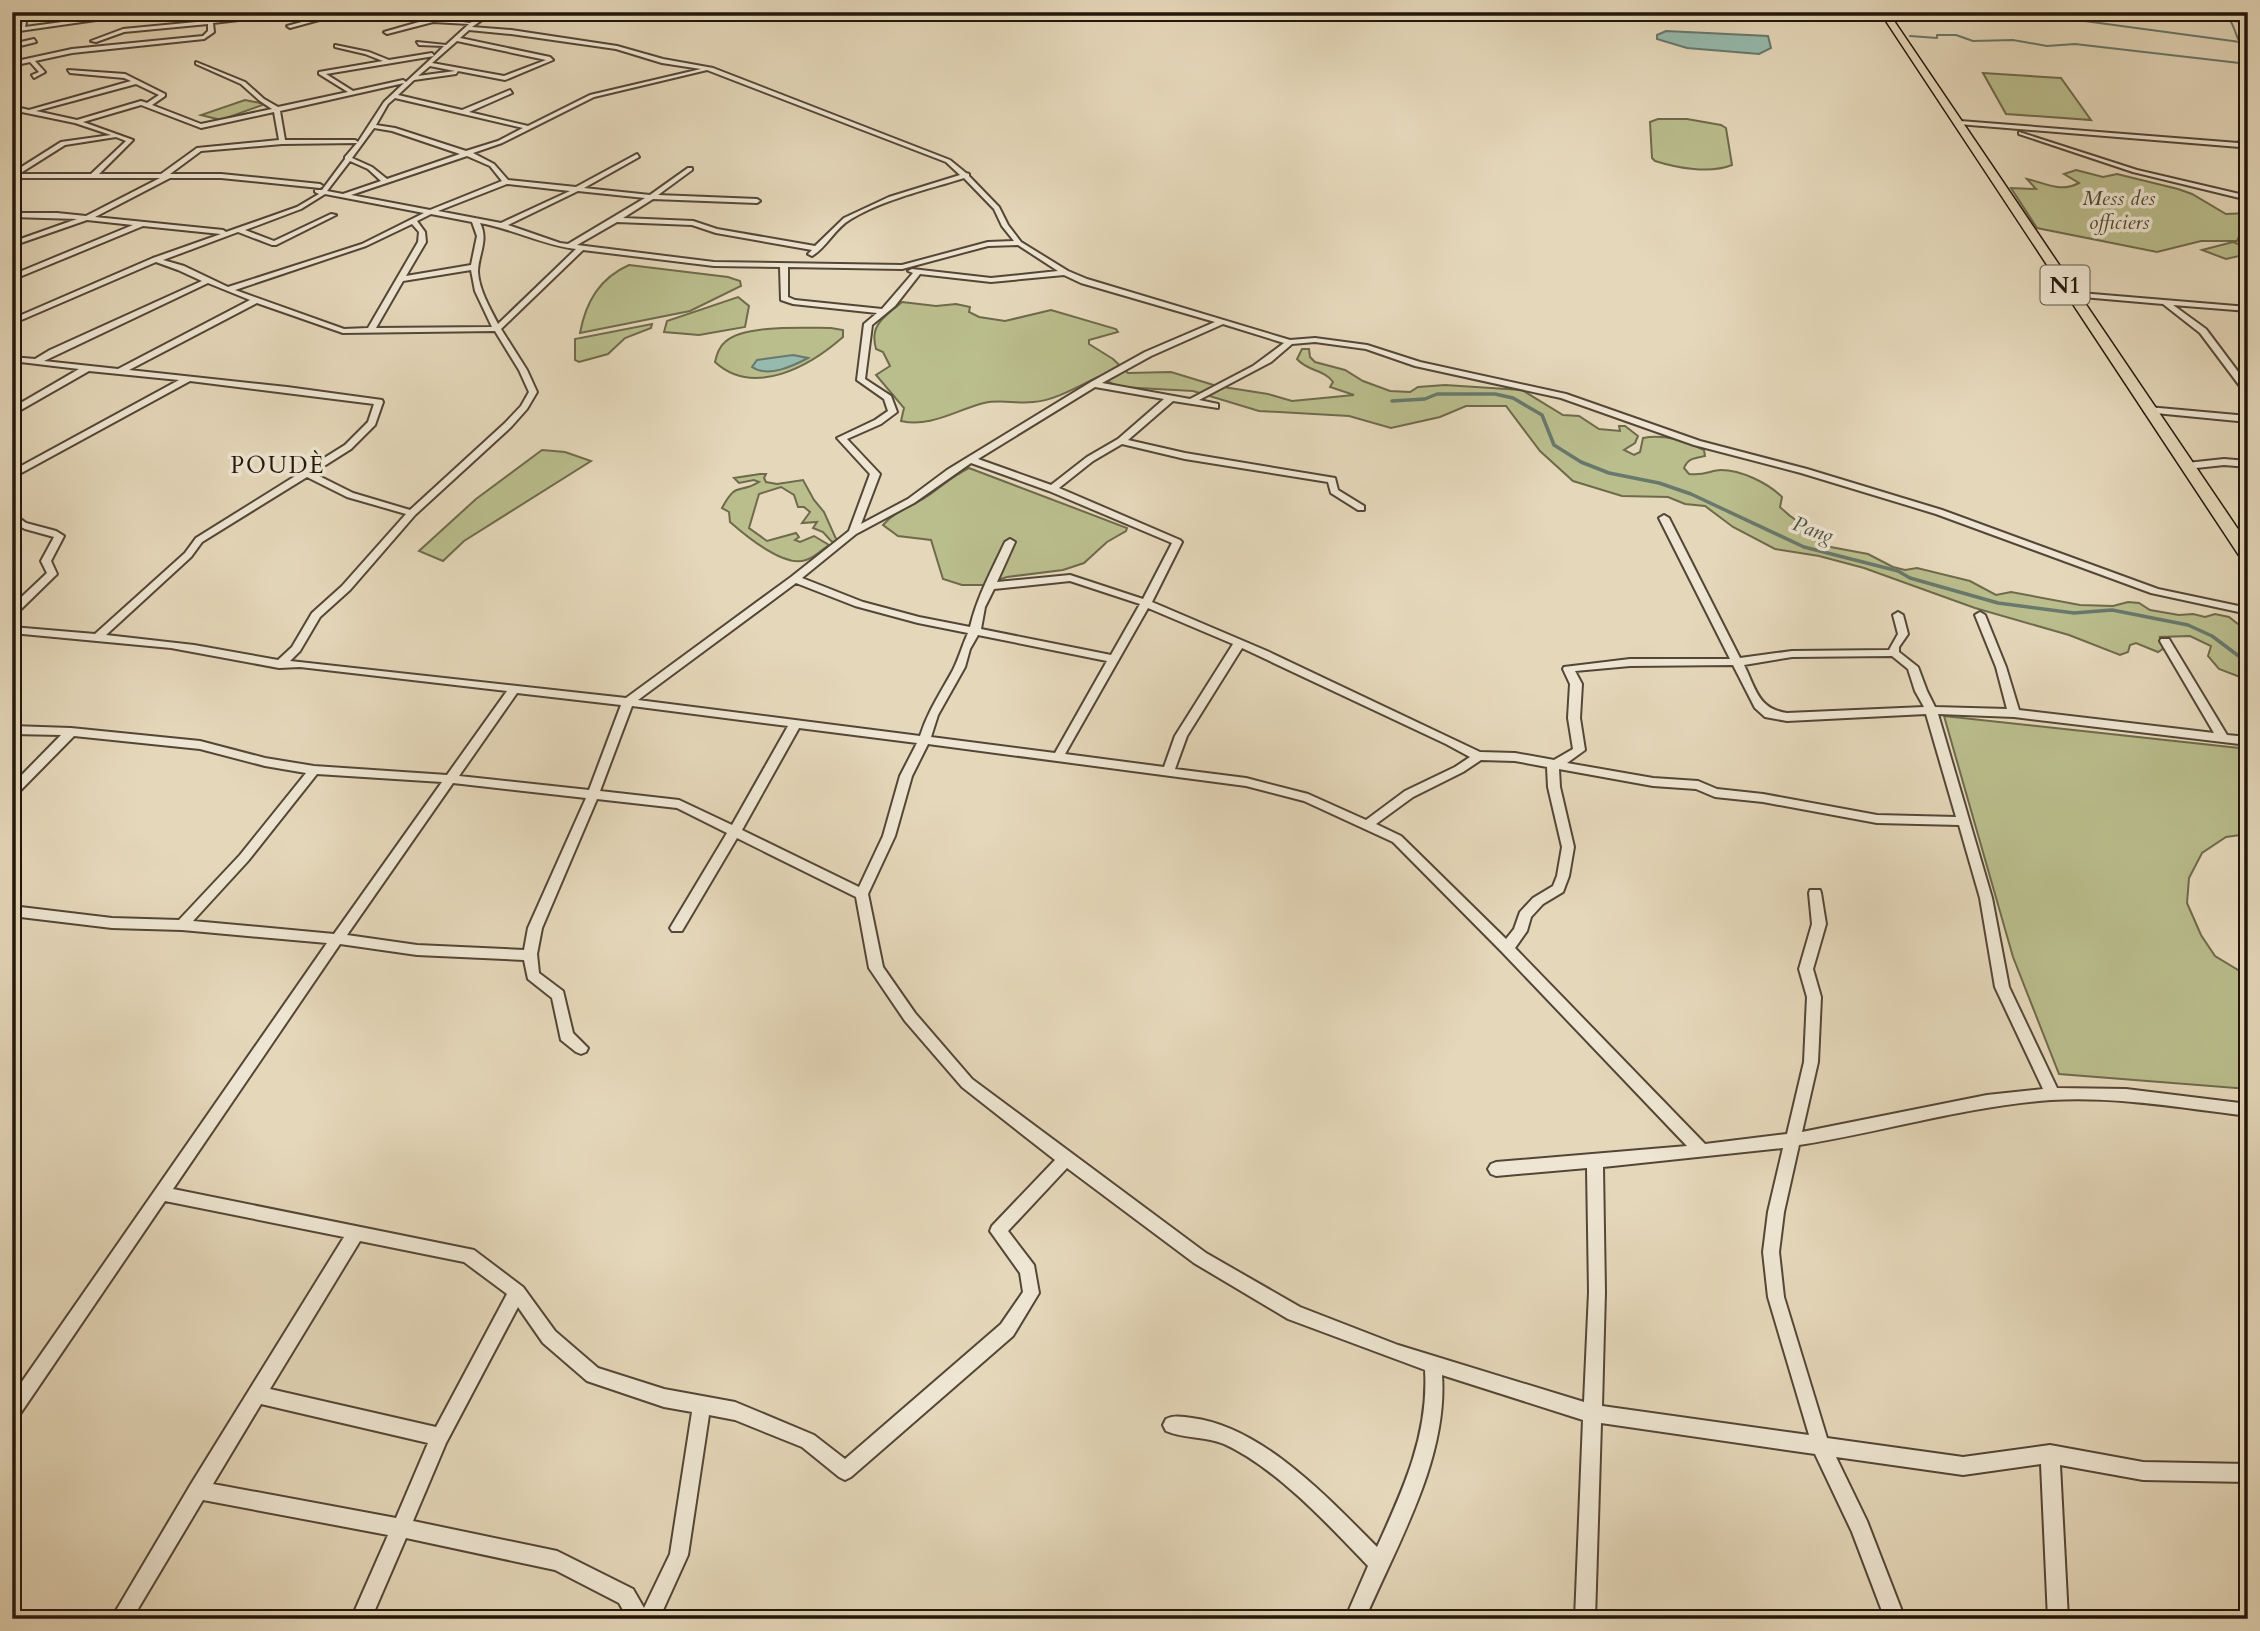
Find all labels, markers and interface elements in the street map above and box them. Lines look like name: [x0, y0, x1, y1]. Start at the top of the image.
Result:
park label: Mess des officiers: [2083, 184, 2155, 237]
road number: N1: [2040, 266, 2090, 304]
district label: POUDÈ: [230, 450, 326, 481]
water label: Pang: [1789, 509, 1838, 551]

